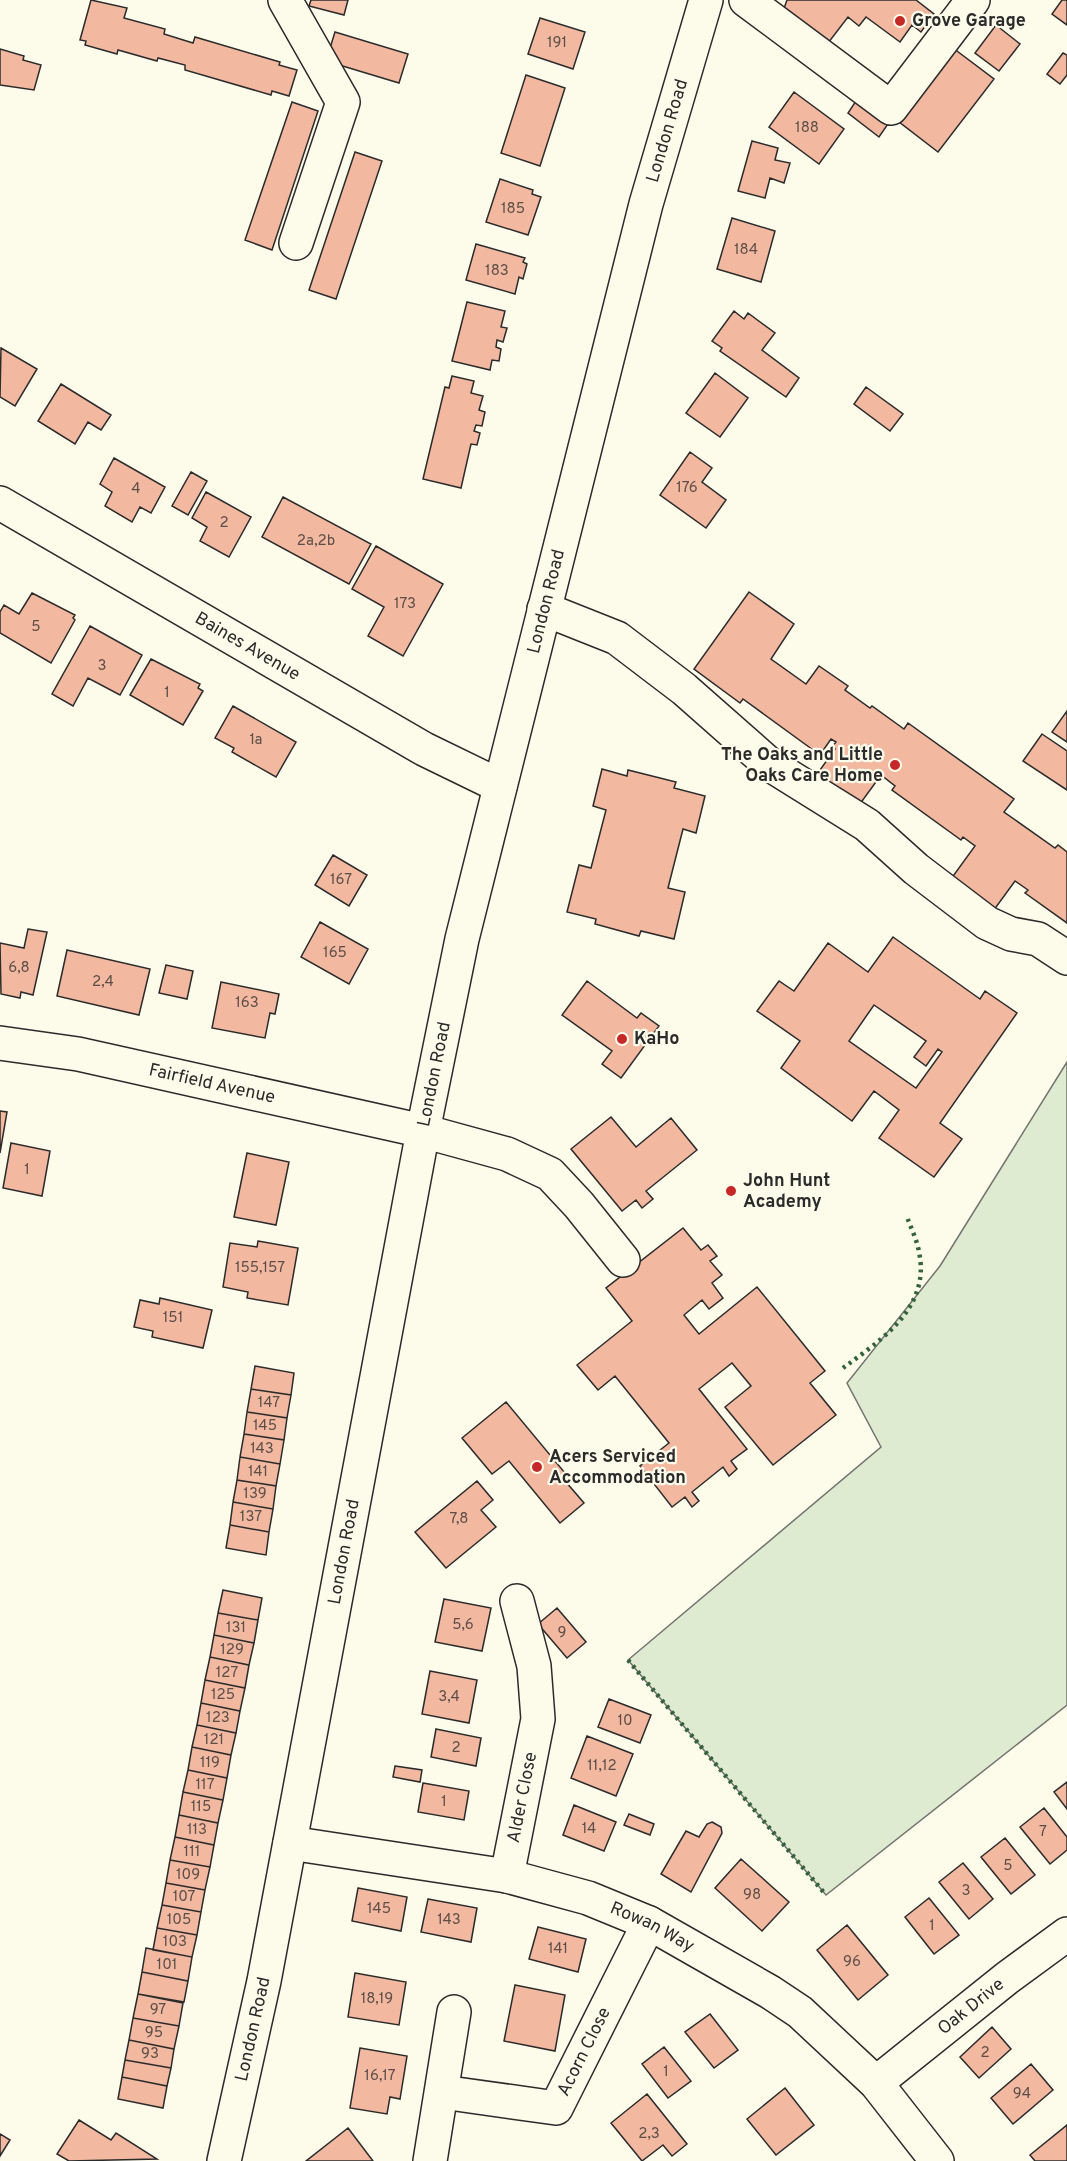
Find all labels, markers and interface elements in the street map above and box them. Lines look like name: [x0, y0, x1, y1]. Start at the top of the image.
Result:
place label: Grove Garage: [912, 10, 1026, 33]
marker: Grove Garage: [893, 14, 907, 28]
house number: 191: [547, 34, 567, 53]
street label: London Road: [641, 76, 694, 185]
house number: 188: [795, 119, 819, 138]
house number: 185: [501, 200, 525, 219]
house number: 184: [734, 241, 758, 260]
house number: 183: [485, 262, 509, 281]
house number: 176: [676, 479, 698, 498]
house number: 4: [131, 480, 141, 499]
house number: 2: [219, 514, 229, 533]
house number: 2a,2b: [297, 532, 335, 551]
street label: London Road: [522, 547, 571, 656]
house number: 173: [394, 595, 416, 614]
street label: Baines Avenue: [191, 607, 304, 686]
house number: 5: [31, 618, 41, 637]
house number: 3: [97, 657, 107, 676]
house number: 1: [164, 684, 170, 703]
house number: 1a: [249, 731, 263, 750]
place label: The Oaks and Little Oaks Care Home: [721, 744, 883, 788]
marker: The Oaks and Little Oaks Care Home: [888, 758, 902, 772]
house number: 167: [330, 871, 352, 890]
house number: 165: [323, 944, 347, 963]
house number: 6,8: [8, 959, 30, 978]
house number: 2,4: [92, 973, 114, 992]
house number: 163: [235, 994, 259, 1013]
street label: London Road: [413, 1020, 456, 1129]
place label: KaHo: [634, 1028, 679, 1051]
marker: KaHo: [615, 1032, 629, 1046]
street label: Fairfield Avenue: [147, 1059, 277, 1109]
house number: 1: [24, 1161, 30, 1180]
place label: John Hunt Academy: [743, 1170, 830, 1214]
marker: John Hunt Academy: [724, 1184, 738, 1198]
house number: 155,157: [235, 1259, 285, 1278]
house number: 151: [163, 1309, 183, 1328]
house number: 147: [258, 1394, 280, 1413]
house number: 145: [253, 1417, 277, 1436]
house number: 143: [250, 1440, 274, 1459]
place label: Acers Serviced Accommodation: [549, 1446, 686, 1490]
marker: Acers Serviced Accommodation: [530, 1460, 544, 1474]
house number: 141: [248, 1463, 268, 1482]
house number: 139: [243, 1485, 267, 1504]
street label: London Road: [323, 1497, 365, 1606]
house number: 137: [240, 1508, 262, 1527]
house number: 7,8: [450, 1510, 468, 1529]
house number: 5,6: [452, 1616, 474, 1635]
house number: 131: [226, 1619, 246, 1638]
house number: 9: [558, 1624, 566, 1643]
house number: 129: [220, 1641, 244, 1660]
house number: 127: [216, 1664, 238, 1683]
house number: 125: [211, 1686, 235, 1705]
house number: 3,4: [438, 1688, 460, 1707]
house number: 123: [206, 1709, 230, 1728]
house number: 10: [617, 1712, 633, 1731]
house number: 121: [204, 1731, 224, 1750]
house number: 2: [451, 1739, 461, 1758]
street label: Alder Close: [502, 1750, 543, 1845]
house number: 119: [200, 1754, 220, 1773]
house number: 11,12: [587, 1757, 617, 1776]
house number: 117: [196, 1776, 215, 1795]
house number: 1: [441, 1793, 447, 1812]
house number: 115: [191, 1798, 211, 1817]
house number: 14: [582, 1820, 596, 1839]
house number: 113: [187, 1821, 207, 1840]
house number: 7: [1039, 1823, 1047, 1842]
house number: 111: [184, 1843, 200, 1862]
house number: 5: [1003, 1857, 1013, 1876]
house number: 109: [176, 1866, 200, 1885]
house number: 3: [961, 1882, 971, 1901]
house number: 98: [743, 1886, 761, 1905]
house number: 107: [173, 1888, 195, 1907]
street label: Rowan Way: [607, 1897, 698, 1958]
house number: 145: [367, 1900, 391, 1919]
house number: 105: [167, 1911, 191, 1930]
house number: 143: [437, 1911, 461, 1930]
house number: 1: [929, 1917, 935, 1936]
house number: 103: [163, 1933, 187, 1952]
house number: 141: [548, 1940, 568, 1959]
house number: 96: [843, 1953, 861, 1972]
house number: 101: [157, 1956, 177, 1975]
street label: Oak Drive: [933, 1973, 1009, 2040]
street label: London Road: [230, 1975, 276, 2084]
house number: 18,19: [361, 1990, 393, 2009]
house number: 97: [150, 2001, 166, 2020]
street label: Acorn Close: [552, 2003, 616, 2100]
house number: 95: [145, 2024, 163, 2043]
house number: 2: [980, 2044, 990, 2063]
house number: 93: [141, 2045, 159, 2064]
house number: 1: [663, 2063, 669, 2082]
house number: 16,17: [364, 2067, 396, 2086]
house number: 94: [1013, 2085, 1031, 2104]
house number: 2,3: [638, 2125, 660, 2144]

